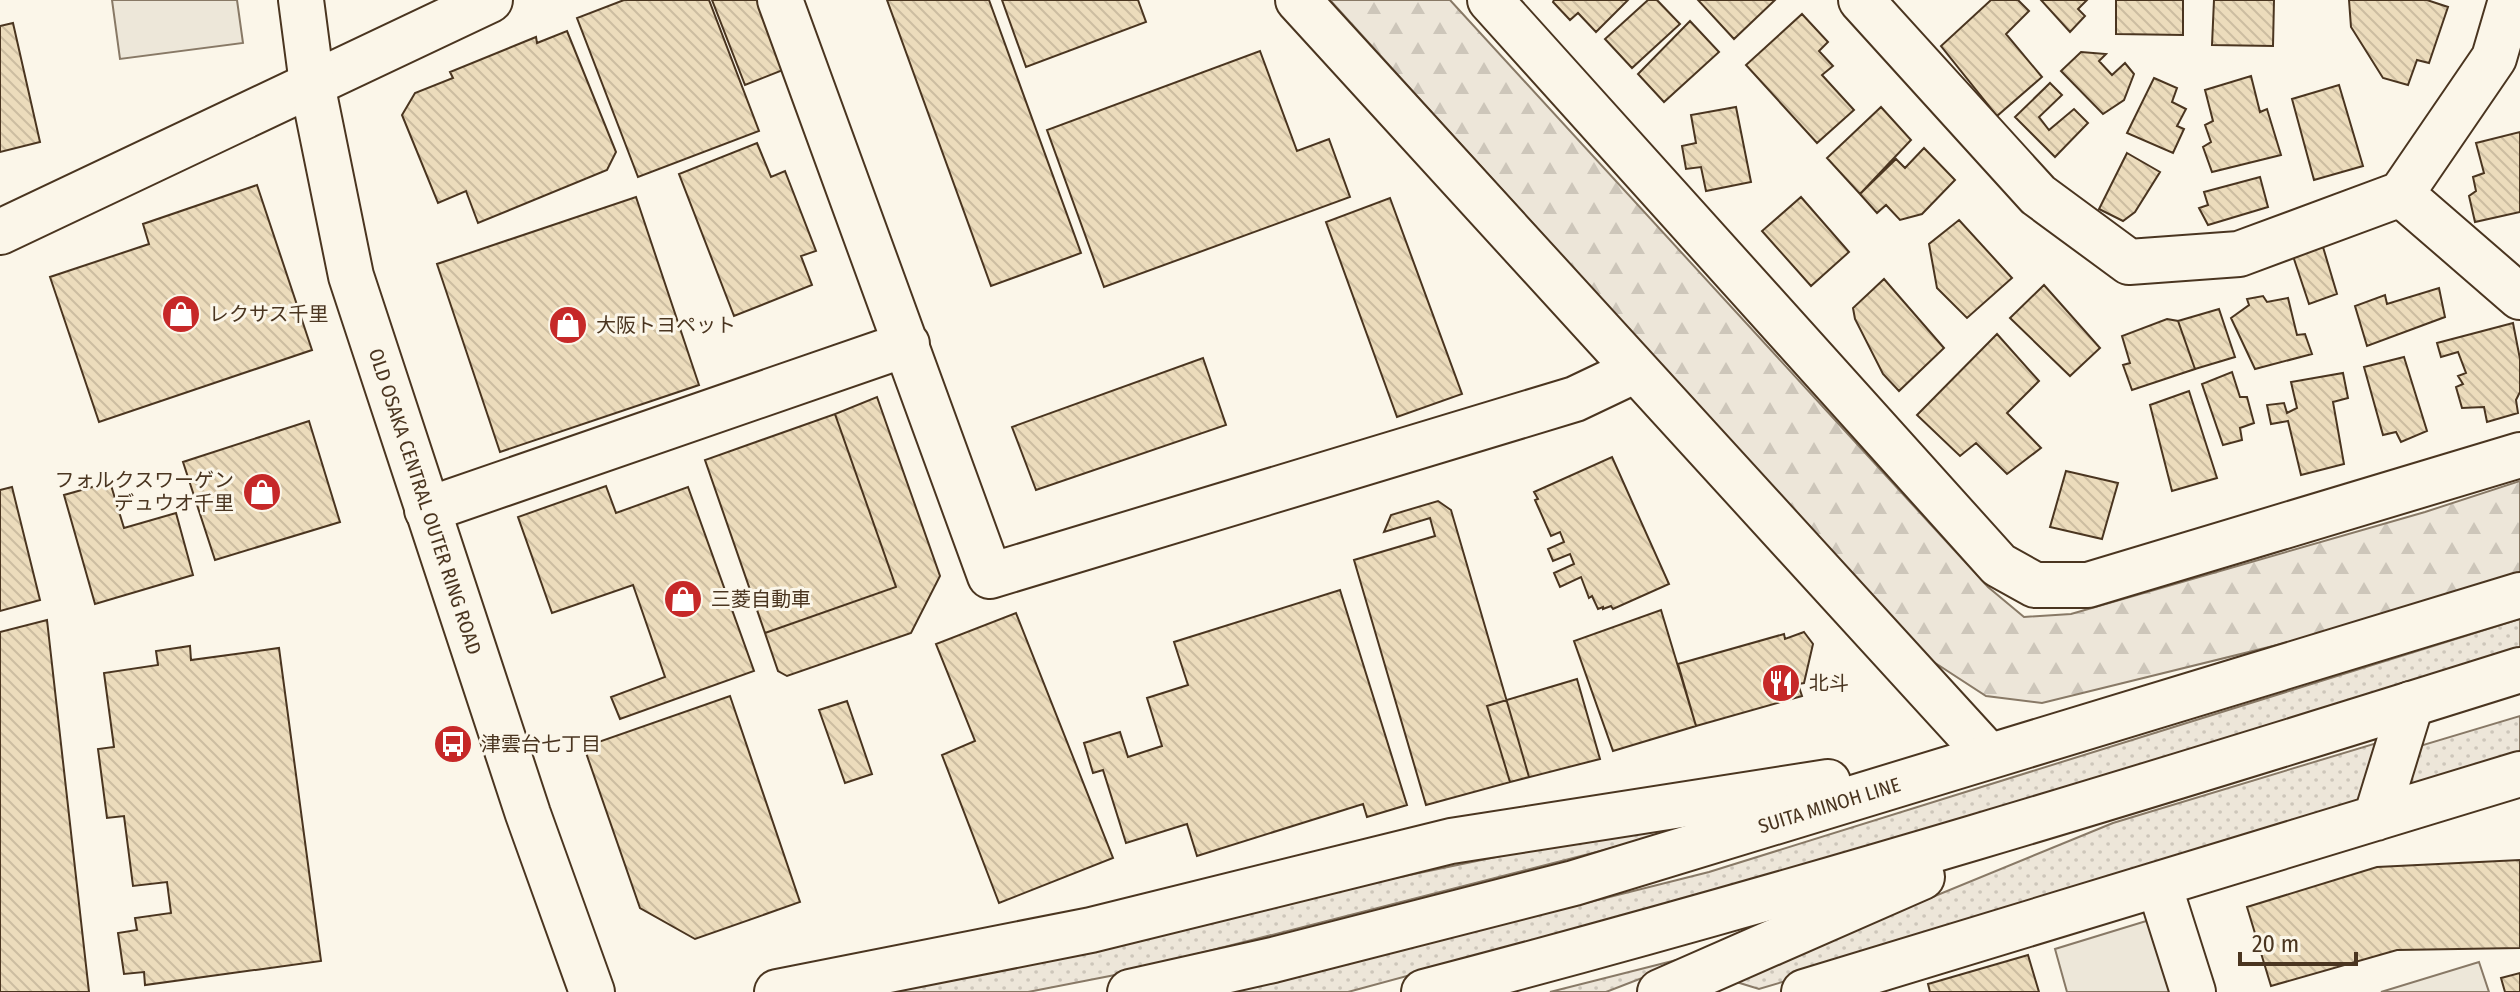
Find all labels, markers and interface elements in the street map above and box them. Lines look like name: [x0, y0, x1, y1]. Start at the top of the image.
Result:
shop icon: レクサス千里: [160, 293, 202, 335]
place label: レクサス千里: [209, 302, 329, 326]
shop icon: 大阪トヨペット: [547, 304, 589, 346]
place label: 大阪トヨペット: [596, 313, 736, 337]
street label: OLD OSAKA CENTRAL OUTER RING ROAD: [364, 345, 487, 658]
place label: フォルクスワーゲン デュウオ千里: [55, 468, 234, 515]
shop icon: フォルクスワーゲン デュウオ千里: [241, 471, 283, 513]
shop icon: 三菱自動車: [662, 578, 704, 620]
place label: 三菱自動車: [711, 587, 811, 611]
restaurant icon: 北斗: [1760, 662, 1802, 704]
place label: 北斗: [1809, 671, 1849, 695]
bus stop icon: 津雲台七丁目: [432, 723, 474, 765]
place label: 津雲台七丁目: [481, 732, 601, 756]
street label: SUITA MINOH LINE: [1755, 772, 1903, 838]
scale bar: [2240, 916, 2356, 966]
text: 20 m: [2252, 930, 2299, 958]

